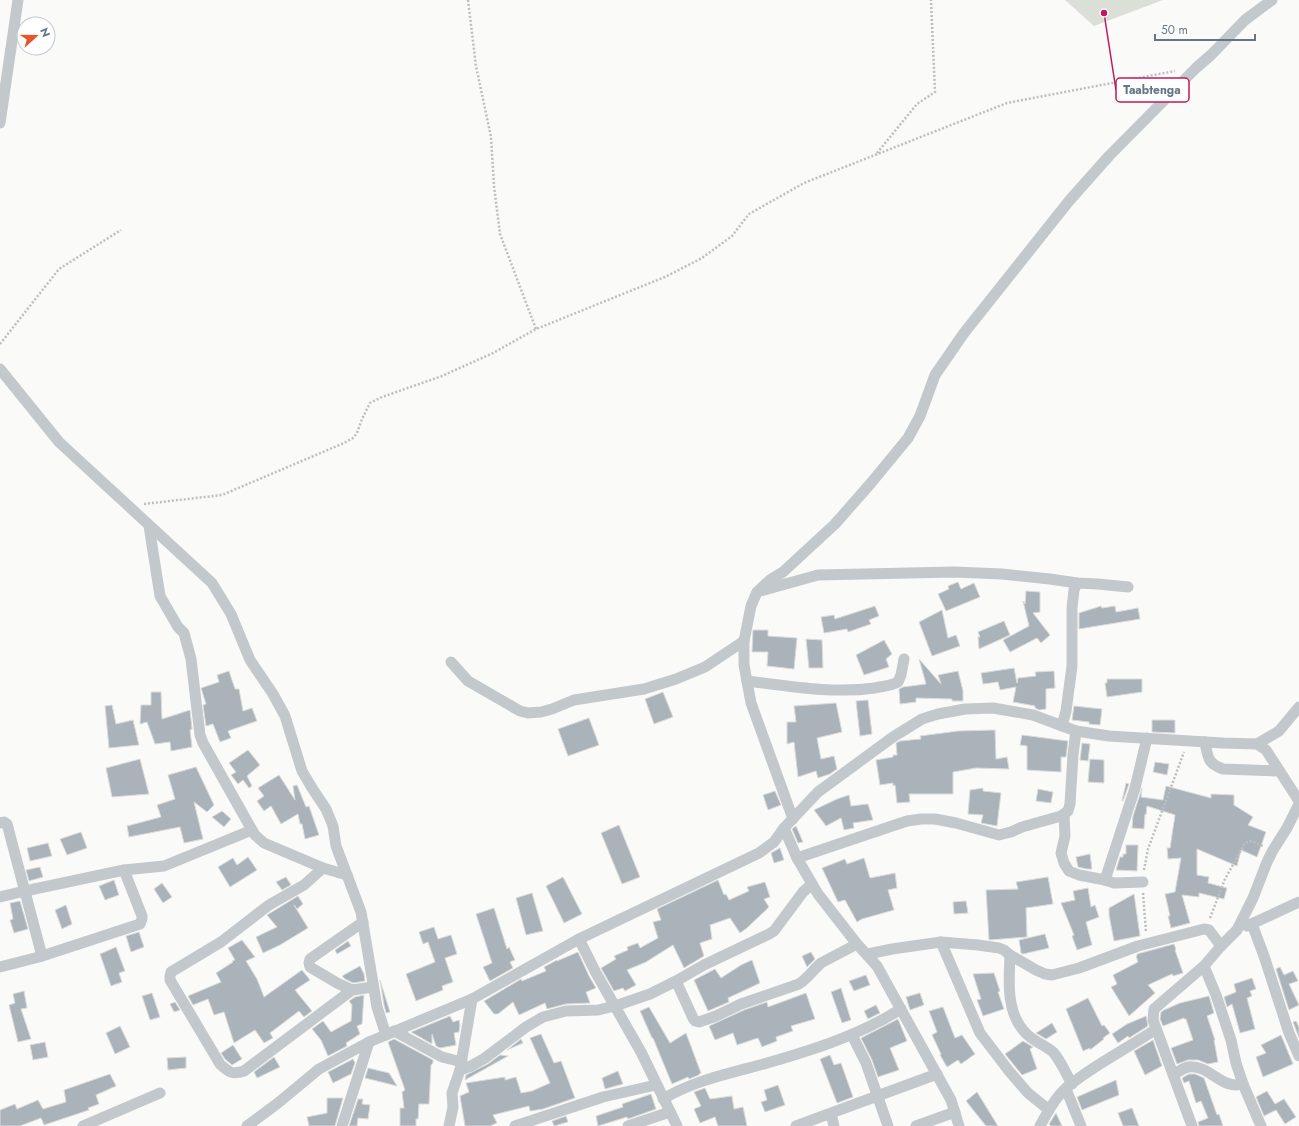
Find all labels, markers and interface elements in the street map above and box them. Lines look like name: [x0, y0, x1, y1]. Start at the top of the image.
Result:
north arrow: [16, 16, 56, 56]
scale bar: [1155, 16, 1255, 42]
text: 50 m: [1161, 21, 1188, 39]
text: N: [36, 25, 54, 39]
callout: Taabtenga: [1116, 78, 1189, 102]
text: Taabtenga: [1123, 81, 1181, 99]

